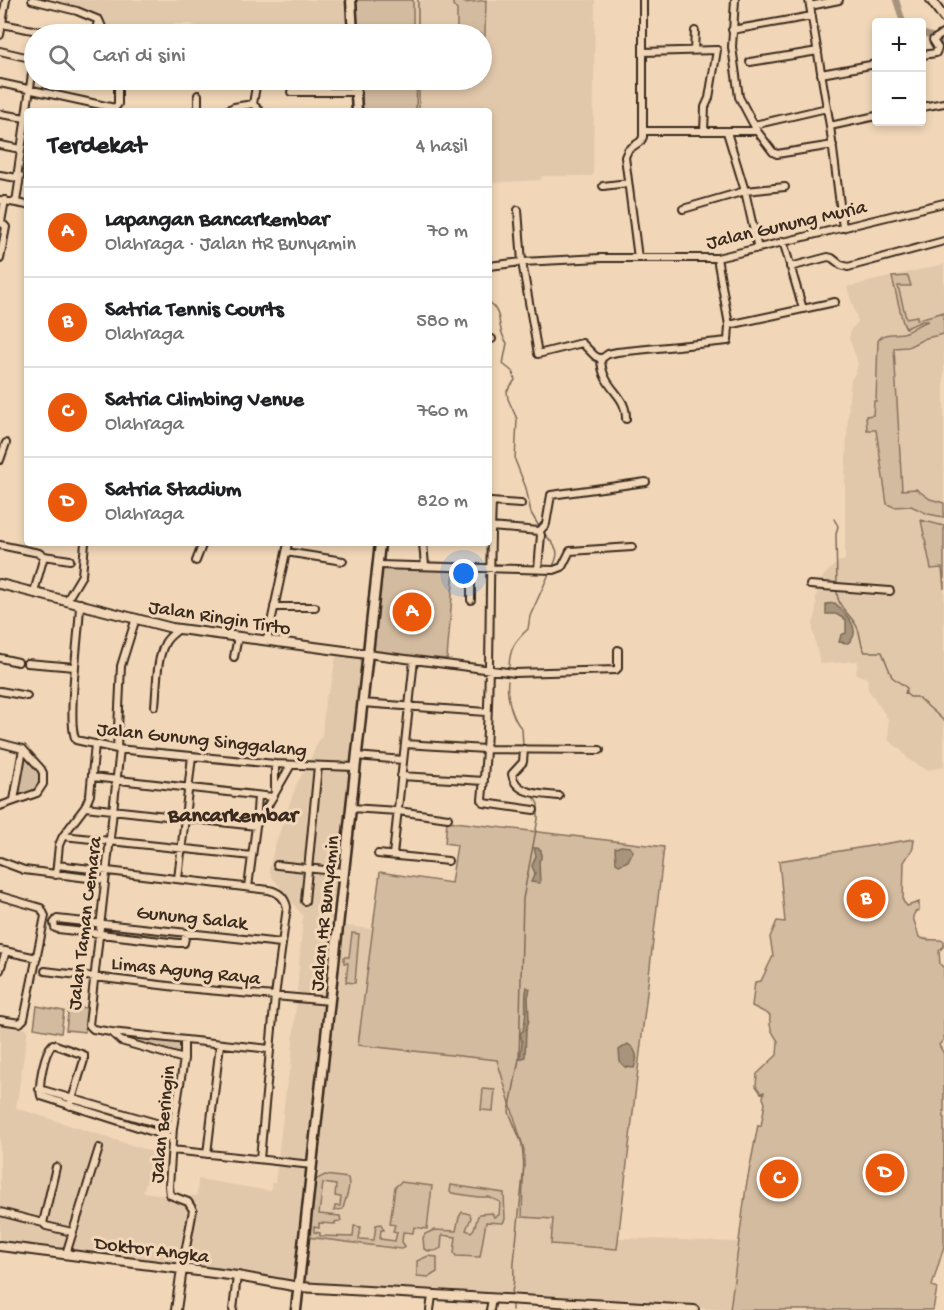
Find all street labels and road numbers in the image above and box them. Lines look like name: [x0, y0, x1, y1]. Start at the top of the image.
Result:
street label: Jalan Gunung Muria: [704, 197, 870, 256]
street label: Jalan Ringin Tirto: [147, 597, 292, 642]
street label: Jalan Gunung Singgalang: [95, 719, 308, 764]
street label: Jalan HR Bunyamin: [307, 834, 346, 992]
street label: Jalan Taman Cemara: [64, 835, 109, 1011]
street label: Gunung Salak: [135, 902, 250, 937]
street label: Limas Agung Raya: [110, 953, 262, 992]
street label: Jalan Beringin: [147, 1064, 182, 1184]
street label: Doktor Angka: [91, 1233, 211, 1270]

